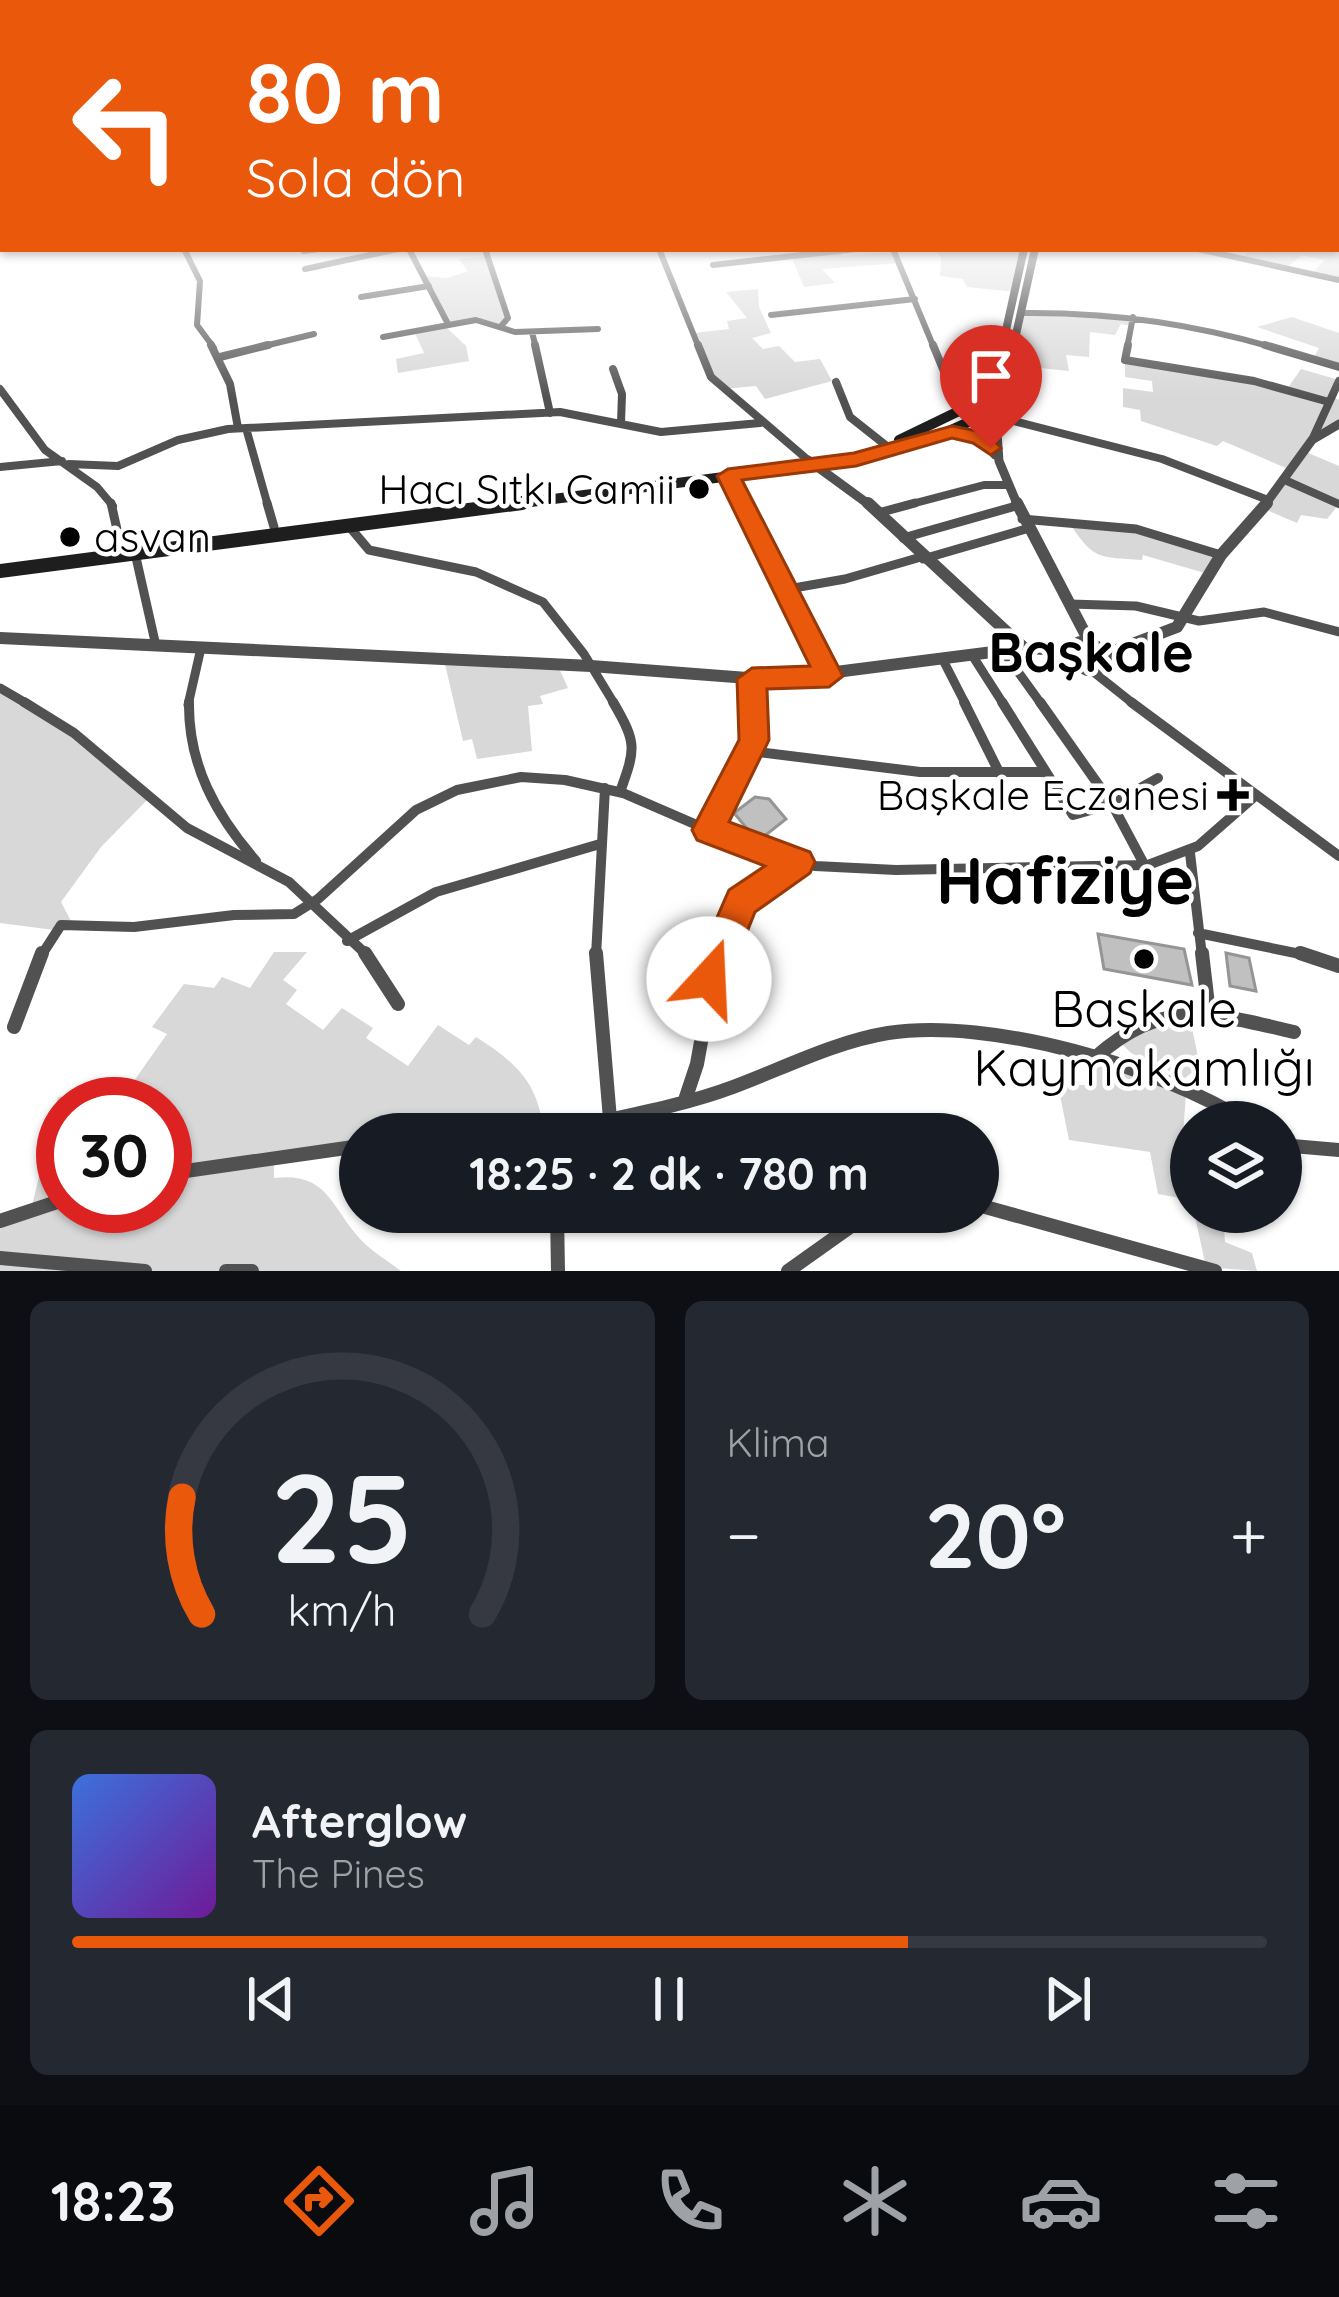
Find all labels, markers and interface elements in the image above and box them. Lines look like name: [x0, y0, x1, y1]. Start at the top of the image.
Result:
text: 80 m: [246, 39, 445, 144]
icon: left: [48, 48, 204, 204]
text: Sola dön: [246, 143, 465, 211]
pin: [940, 325, 1042, 448]
icon: arrive: [958, 343, 1024, 409]
place label: Hacı Sıtkı Camii: [378, 462, 675, 515]
marker: Hacı Sıtkı Camii: [686, 476, 712, 502]
place label: asvan: [94, 510, 211, 563]
marker: asvan: [57, 524, 83, 550]
district label: Başkale: [988, 618, 1194, 686]
place label: Başkale Eczanesi: [877, 768, 1209, 821]
marker: Başkale Eczanesi: [1220, 782, 1246, 808]
district label: Hafiziye: [936, 838, 1194, 921]
position arrow: [646, 916, 772, 1042]
marker: Başkale Kaymakamlığı: [1131, 946, 1157, 972]
place label: Başkale Kaymakamlığı: [973, 976, 1315, 1099]
speed limit sign: 30: [36, 1077, 192, 1233]
map controls: [1170, 1101, 1302, 1233]
button: layers: [1170, 1101, 1302, 1233]
text: 18:25 · 2 dk · 780 m: [469, 1145, 869, 1201]
text: Klima: [727, 1418, 829, 1467]
text: 25: [271, 1438, 414, 1594]
text: 20°: [924, 1478, 1066, 1591]
text: −: [727, 1493, 761, 1576]
text: +: [1230, 1493, 1267, 1576]
text: km/h: [288, 1582, 397, 1636]
text: Afterglow: [252, 1793, 467, 1849]
text: The Pines: [252, 1849, 425, 1898]
icon: previous: [238, 1966, 304, 2032]
icon: pause: [636, 1966, 702, 2032]
icon: next: [1035, 1966, 1101, 2032]
icon: directions: [277, 2159, 361, 2243]
icon: music: [463, 2159, 547, 2243]
icon: phone: [648, 2159, 732, 2243]
icon: climate: [833, 2159, 917, 2243]
icon: car: [1019, 2159, 1103, 2243]
icon: filters: [1204, 2159, 1288, 2243]
text: 18:23: [51, 2167, 176, 2235]

